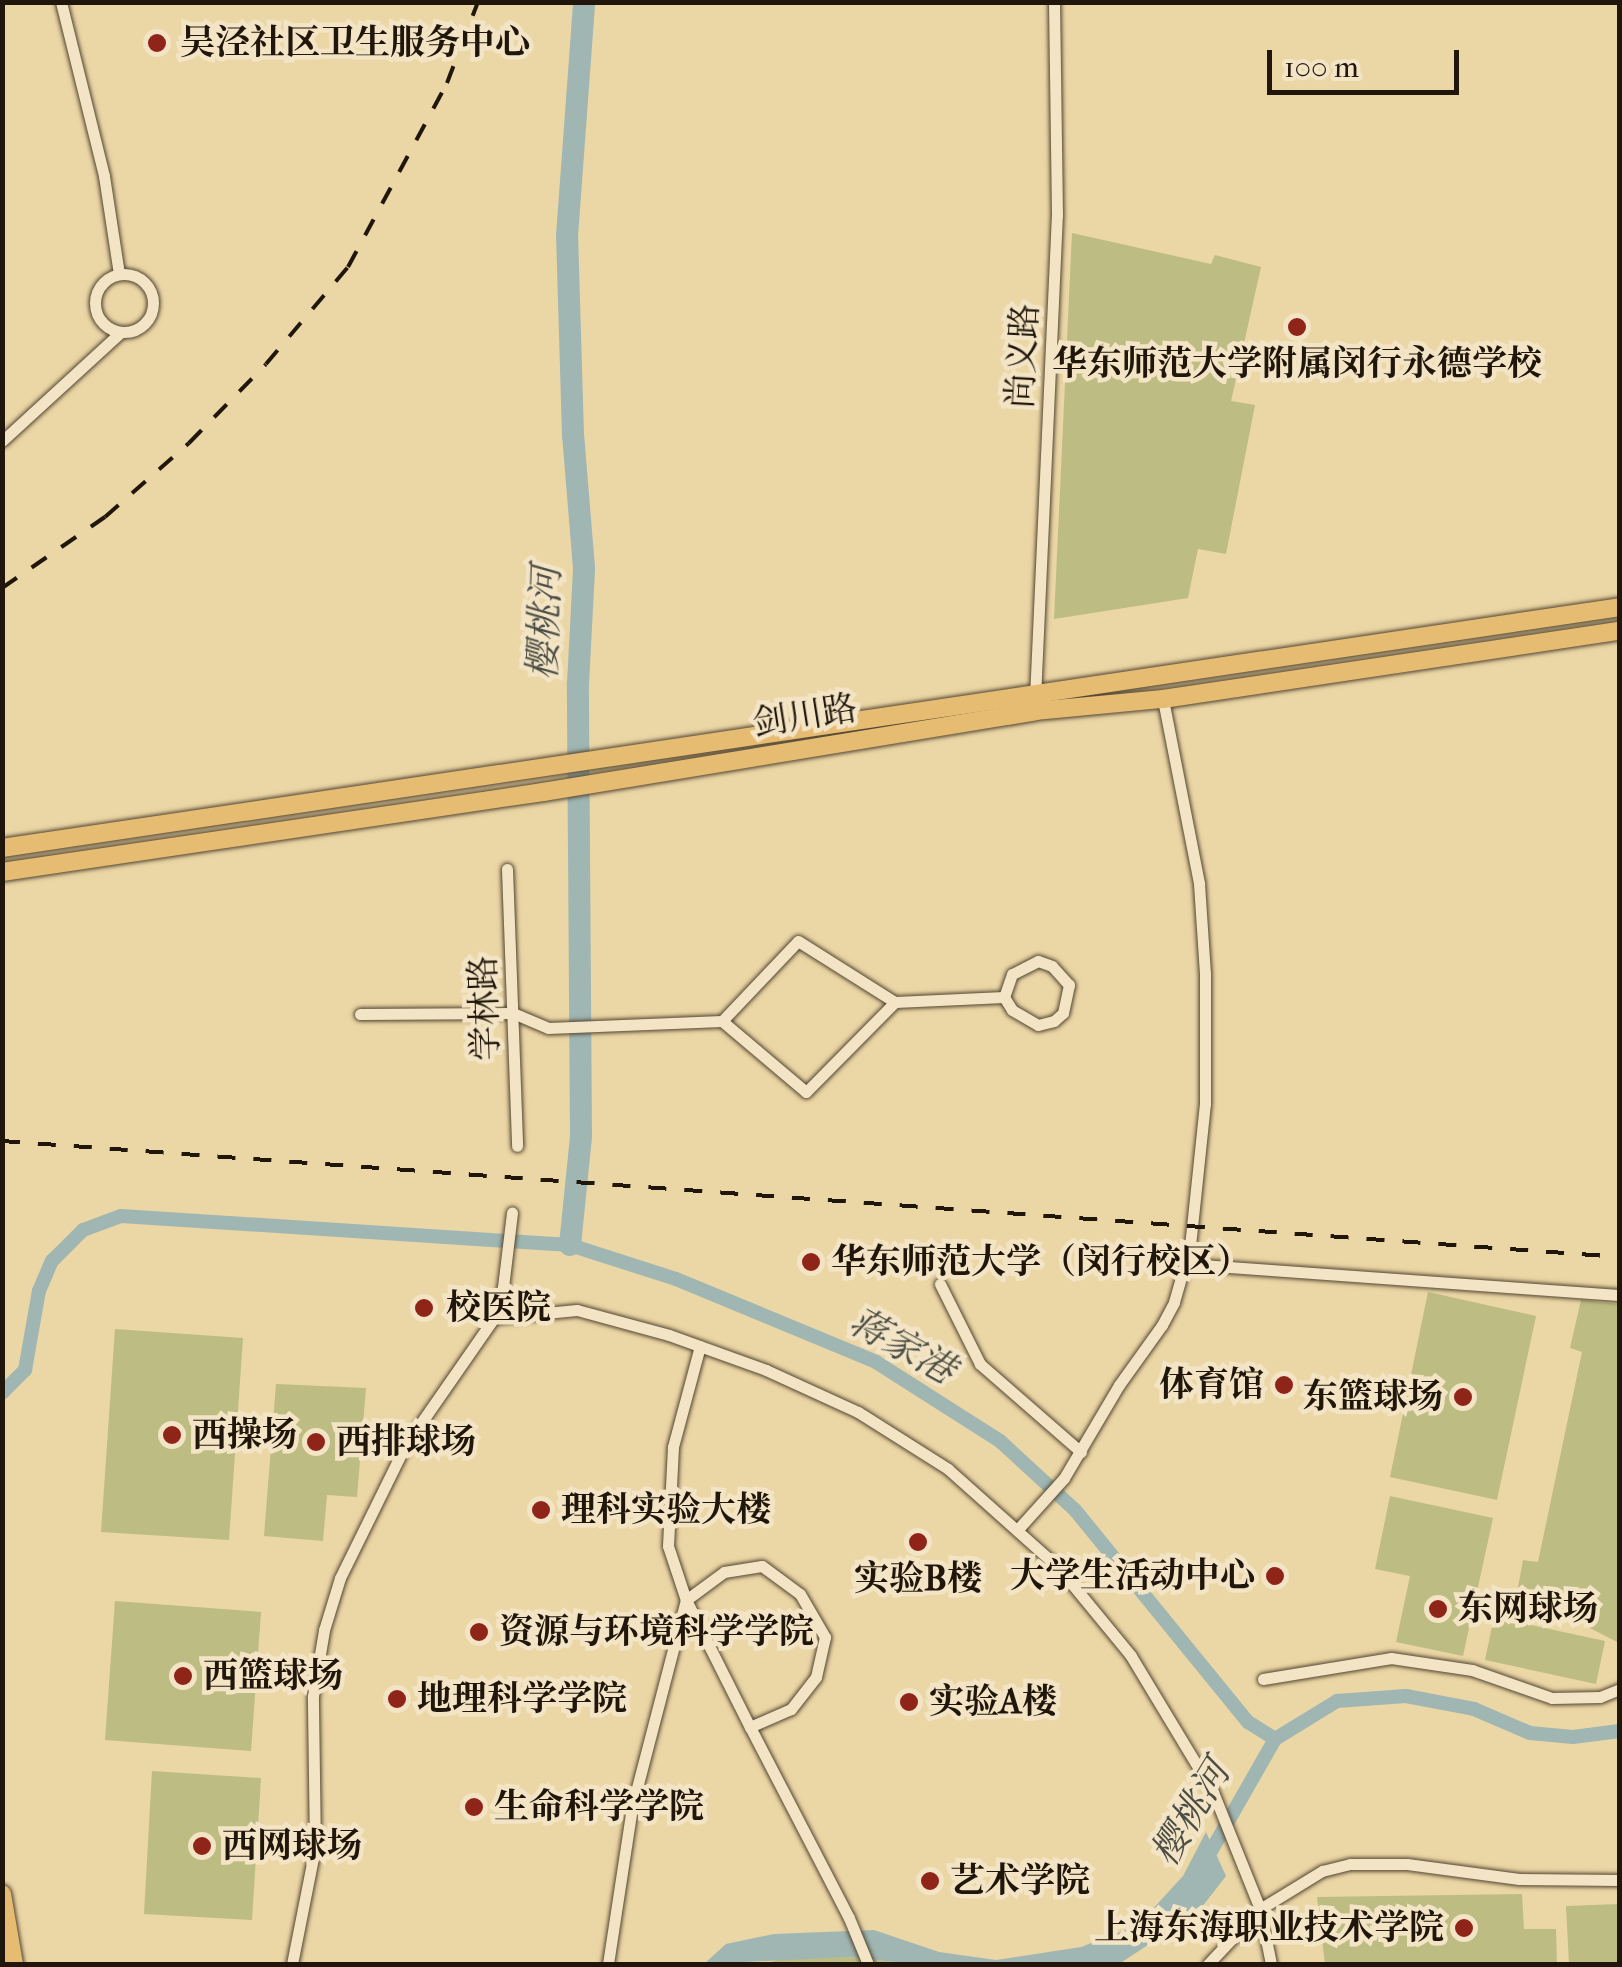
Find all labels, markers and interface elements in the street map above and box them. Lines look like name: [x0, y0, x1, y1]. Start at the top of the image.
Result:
place label: 吴泾社区卫生服务中心: [180, 22, 530, 64]
marker: 吴泾社区卫生服务中心: [144, 30, 170, 56]
scale bar: [1272, 30, 1464, 92]
text: 100 m: [1284, 50, 1359, 85]
street label: 尚义路: [999, 302, 1047, 410]
marker: 华东师范大学附属闵行永德学校: [1286, 316, 1308, 338]
place label: 华东师范大学附属闵行永德学校: [1052, 343, 1542, 385]
water label: 樱桃河: [520, 565, 570, 681]
street label: 剑川路: [750, 687, 860, 745]
street label: 学林路: [462, 955, 508, 1061]
place label: 华东师范大学（闵行校区）: [831, 1241, 1251, 1283]
marker: 华东师范大学（闵行校区）: [800, 1251, 822, 1273]
place label: 校医院: [446, 1287, 551, 1329]
marker: 校医院: [411, 1295, 437, 1321]
water label: 蒋家港: [841, 1298, 963, 1394]
place label: 体育馆: [1159, 1364, 1264, 1406]
marker: 体育馆: [1273, 1374, 1295, 1396]
place label: 东篮球场: [1303, 1376, 1443, 1418]
marker: 东篮球场: [1452, 1386, 1474, 1408]
place label: 西操场: [192, 1414, 297, 1456]
place label: 西排球场: [336, 1421, 476, 1463]
marker: 西操场: [161, 1424, 183, 1446]
marker: 西排球场: [305, 1431, 327, 1453]
place label: 理科实验大楼: [561, 1489, 771, 1531]
marker: 理科实验大楼: [530, 1499, 552, 1521]
marker: 实验B楼: [907, 1531, 929, 1553]
place label: 大学生活动中心: [1010, 1555, 1255, 1597]
place label: 实验B楼: [854, 1558, 982, 1600]
marker: 大学生活动中心: [1264, 1565, 1286, 1587]
place label: 东网球场: [1458, 1588, 1598, 1630]
marker: 东网球场: [1427, 1598, 1449, 1620]
place label: 资源与环境科学学院: [499, 1611, 814, 1653]
marker: 资源与环境科学学院: [468, 1621, 490, 1643]
place label: 西篮球场: [203, 1655, 343, 1697]
marker: 西篮球场: [172, 1665, 194, 1687]
place label: 地理科学学院: [417, 1678, 627, 1720]
place label: 实验A楼: [929, 1681, 1057, 1723]
marker: 地理科学学院: [386, 1688, 408, 1710]
marker: 实验A楼: [898, 1691, 920, 1713]
water label: 樱桃河: [1142, 1752, 1240, 1874]
place label: 生命科学学院: [494, 1786, 704, 1828]
marker: 生命科学学院: [463, 1796, 485, 1818]
place label: 西网球场: [222, 1825, 362, 1867]
marker: 西网球场: [191, 1835, 213, 1857]
place label: 艺术学院: [950, 1860, 1090, 1902]
marker: 艺术学院: [919, 1870, 941, 1892]
place label: 上海东海职业技术学院: [1094, 1907, 1444, 1949]
marker: 上海东海职业技术学院: [1453, 1917, 1475, 1939]

